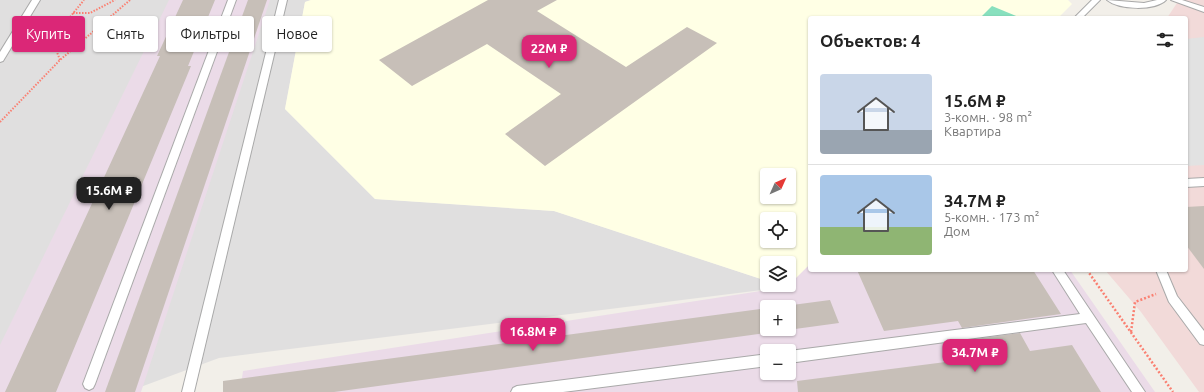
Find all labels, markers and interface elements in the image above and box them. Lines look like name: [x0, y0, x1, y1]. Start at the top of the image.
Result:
chip: Купить: [12, 16, 85, 52]
chip: Снять: [93, 16, 158, 52]
chip: Фильтры: [166, 16, 254, 52]
chip: Новое: [262, 16, 332, 52]
icon: filters: [1154, 29, 1176, 51]
text: Объектов: 4: [820, 31, 920, 50]
pin: 22M ₽: [521, 35, 577, 69]
text: 22M ₽: [531, 41, 567, 55]
icon: home: [852, 90, 900, 138]
text: 15.6M ₽: [944, 91, 1006, 110]
text: 3-комн. · 98 m²: [944, 110, 1032, 124]
text: Квартира: [944, 124, 1001, 138]
north arrow: [760, 168, 796, 204]
map controls: [760, 168, 796, 380]
pin: 15.6M ₽: [72, 177, 146, 211]
text: 15.6M ₽: [85, 183, 133, 197]
icon: home: [852, 191, 900, 239]
text: 34.7M ₽: [944, 191, 1006, 210]
text: 5-комн. · 173 m²: [944, 210, 1039, 224]
button: locate: [760, 212, 796, 248]
text: Дом: [944, 224, 970, 238]
button: layers: [760, 256, 796, 292]
button: +: [760, 300, 796, 336]
pin: 16.8M ₽: [496, 318, 570, 352]
text: 16.8M ₽: [509, 324, 557, 338]
pin: 34.7M ₽: [938, 339, 1012, 373]
button: −: [760, 344, 796, 380]
text: 34.7M ₽: [951, 345, 999, 359]

